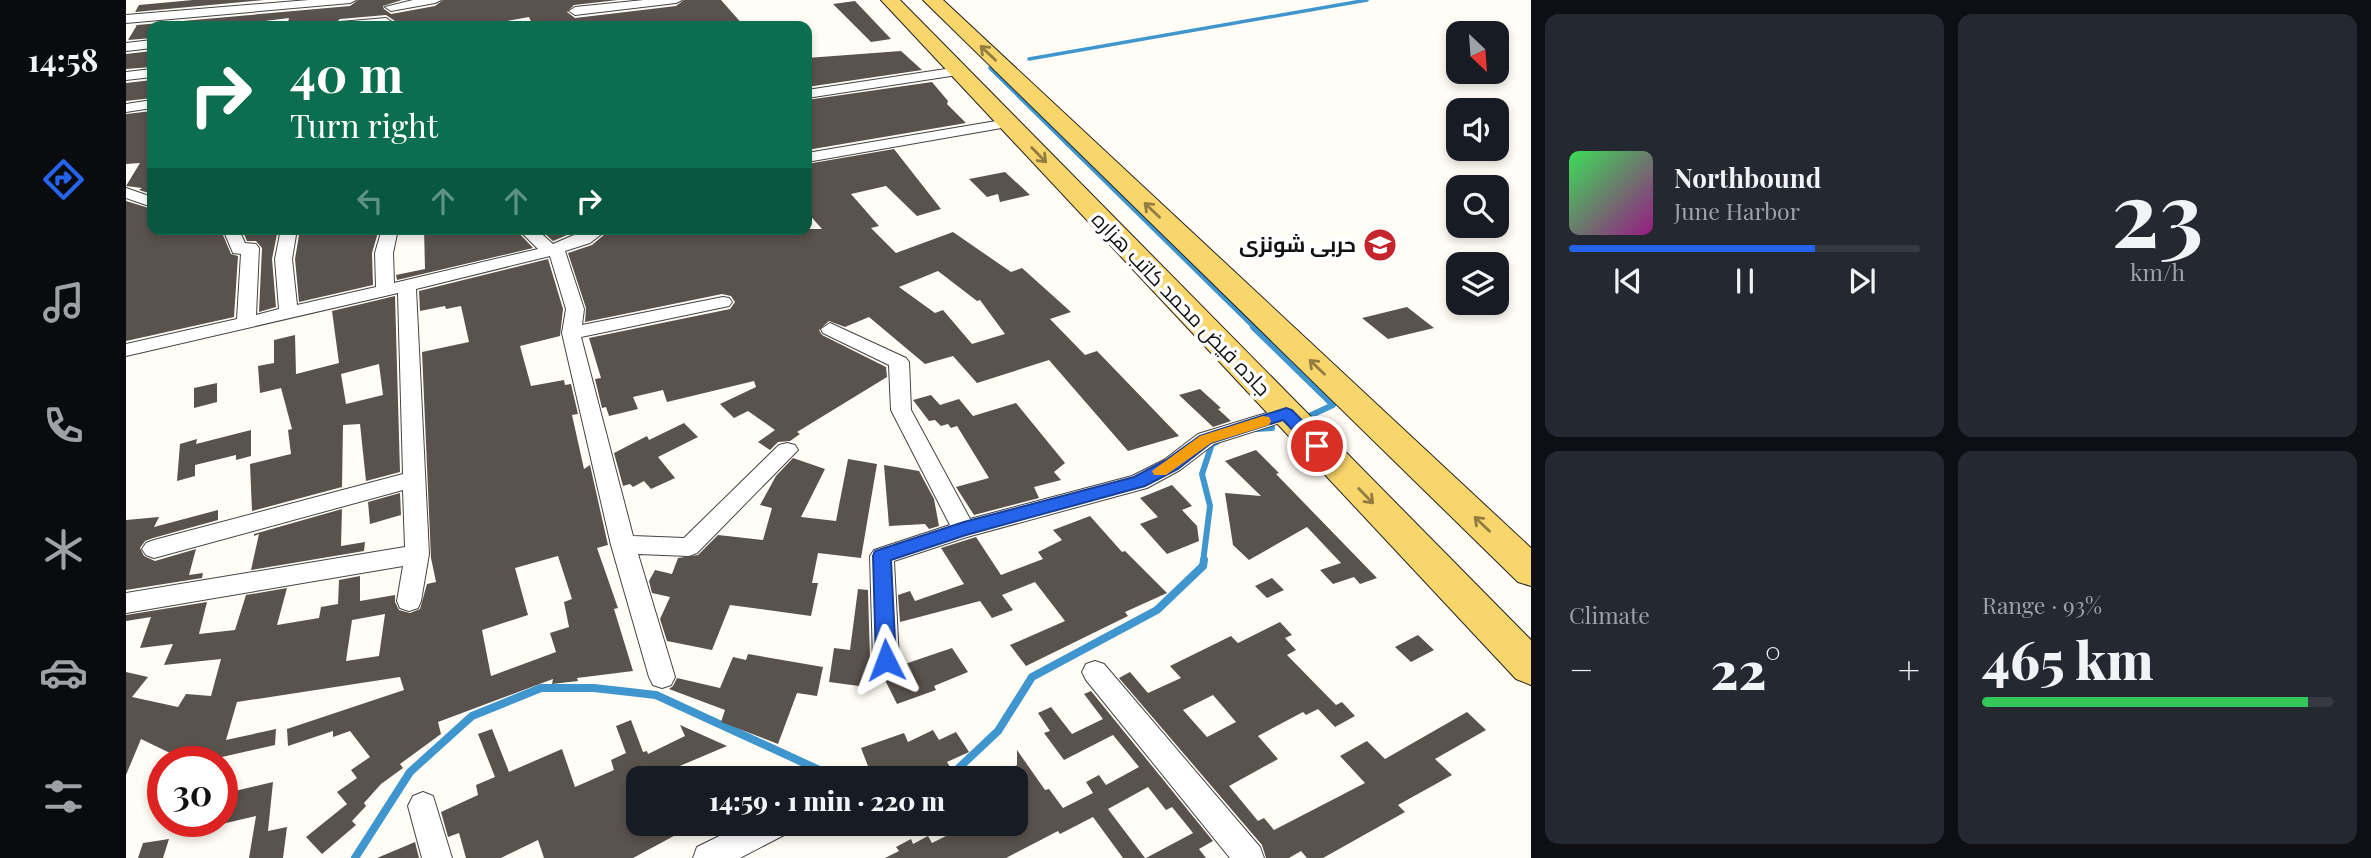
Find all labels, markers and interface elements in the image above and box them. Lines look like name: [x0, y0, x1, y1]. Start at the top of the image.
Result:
north arrow: [1446, 21, 1508, 84]
map controls: [1446, 21, 1509, 315]
text: 14:58: [27, 37, 99, 80]
text: 40 m: [290, 40, 403, 105]
one-way arrow: [979, 45, 996, 62]
icon: right: [175, 49, 266, 140]
button: sound: [1446, 98, 1509, 161]
text: Turn right: [290, 103, 438, 146]
one-way arrow: [1031, 146, 1048, 163]
text: 23: [2111, 150, 2204, 271]
icon: directions: [39, 155, 88, 204]
text: Northbound: [1674, 160, 1821, 195]
button: search: [1446, 175, 1509, 238]
icon: left: [351, 182, 389, 220]
icon: ahead: [424, 182, 462, 220]
icon: ahead: [497, 182, 535, 220]
icon: right: [570, 182, 608, 220]
text: June Harbor: [1674, 195, 1800, 226]
one-way arrow: [1144, 202, 1161, 219]
street label: جاده فیض محمد کاتب هزاره: [1086, 204, 1278, 401]
school or university icon: حربی شونزی: [1361, 226, 1399, 264]
place label: حربی شونزی: [1239, 229, 1356, 258]
button: layers: [1446, 252, 1509, 315]
text: km/h: [2130, 256, 2185, 287]
icon: previous: [1609, 262, 1647, 300]
icon: pause: [1726, 262, 1764, 300]
icon: next: [1843, 262, 1881, 300]
icon: music: [39, 278, 88, 327]
one-way arrow: [1309, 359, 1326, 376]
icon: phone: [39, 401, 88, 450]
pin: [1287, 416, 1347, 476]
icon: arrive: [1298, 427, 1336, 465]
one-way arrow: [1358, 488, 1375, 505]
one-way arrow: [1473, 516, 1490, 533]
icon: climate: [39, 525, 88, 574]
text: Range · 93%: [1982, 589, 2102, 620]
text: Climate: [1569, 599, 1650, 630]
position arrow: [849, 623, 923, 697]
text: 465 km: [1982, 624, 2154, 693]
text: 22°: [1710, 634, 1781, 703]
text: −: [1569, 643, 1594, 694]
text: +: [1898, 643, 1920, 694]
icon: car: [39, 648, 88, 697]
speed limit sign: 30: [147, 746, 238, 837]
icon: filters: [39, 772, 88, 821]
text: 14:59 · 1 min · 220 m: [709, 783, 945, 818]

